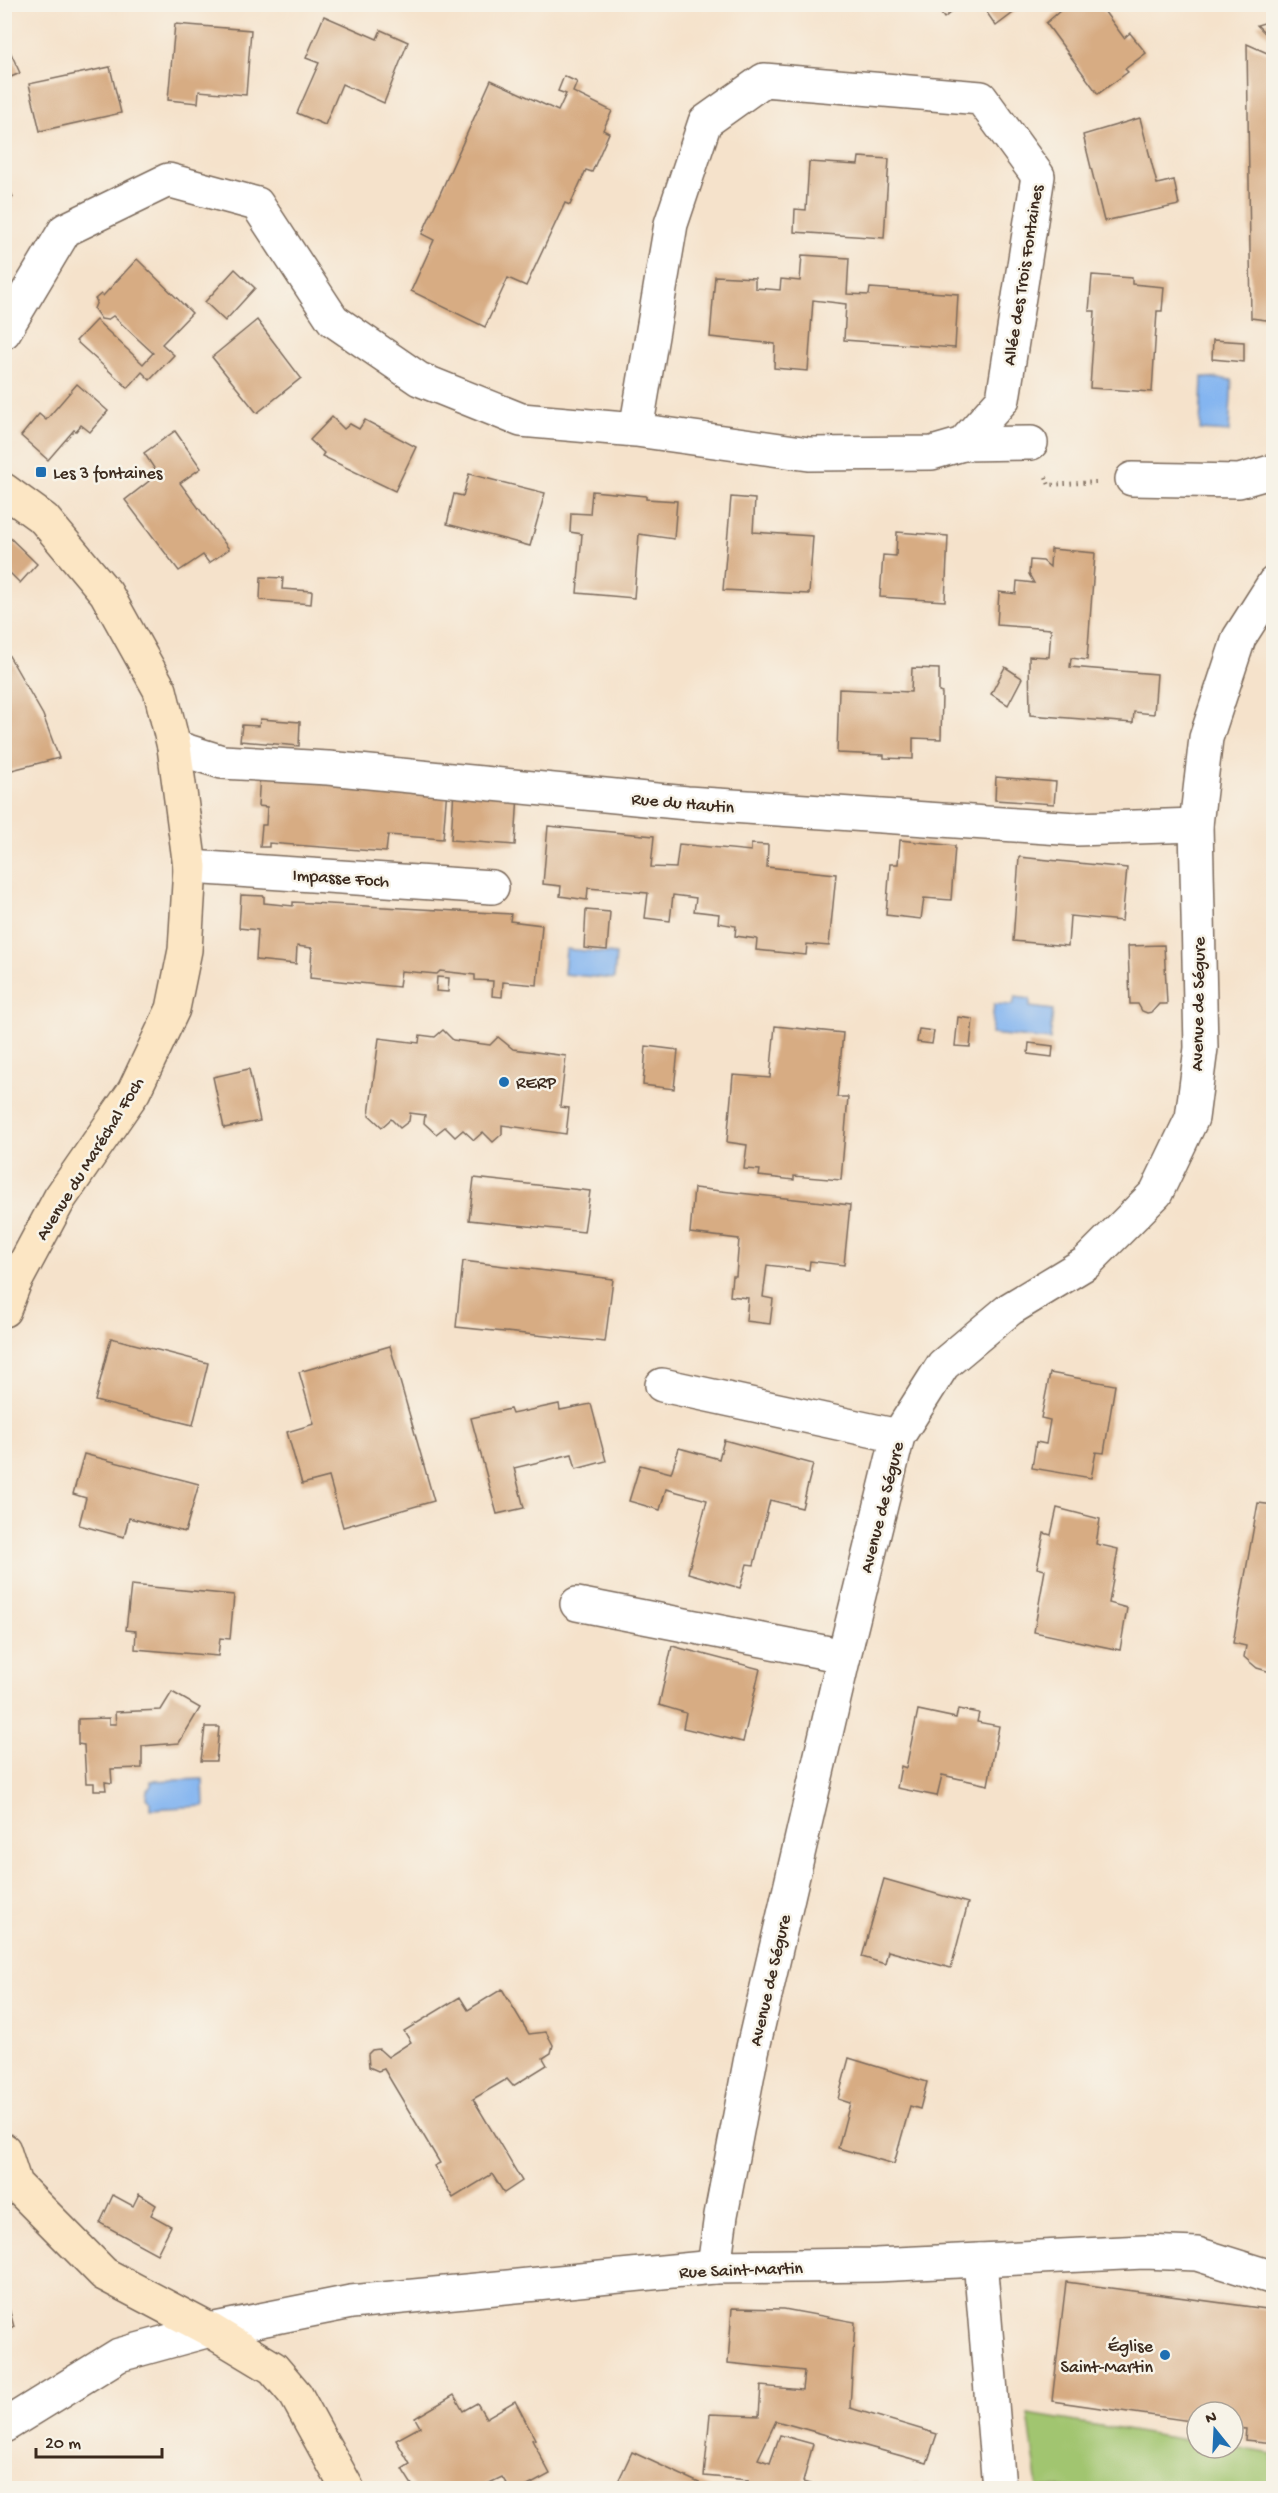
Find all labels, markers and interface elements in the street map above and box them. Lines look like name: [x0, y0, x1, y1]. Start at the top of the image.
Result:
street label: Allée des Trois Fontaines: [1000, 182, 1049, 367]
place label: Les 3 fontaines: [53, 464, 164, 485]
marker: Les 3 fontaines: [34, 465, 48, 479]
street label: Rue du Hautin: [630, 790, 736, 819]
street label: Impasse Foch: [292, 866, 390, 893]
street label: Avenue de Ségure: [1188, 936, 1211, 1071]
street label: Avenue du Maréchal Foch: [32, 1074, 150, 1245]
place label: RERP: [516, 1074, 557, 1095]
marker: RERP: [497, 1075, 511, 1089]
street label: Avenue de Ségure: [857, 1439, 910, 1575]
street label: Avenue de Ségure: [746, 1912, 797, 2048]
street label: Rue Saint-Martin: [679, 2259, 804, 2284]
place label: Église Saint-Martin: [1061, 2337, 1154, 2379]
marker: Église Saint-Martin: [1158, 2348, 1172, 2362]
north arrow: [1185, 2400, 1245, 2460]
text: N: [1204, 2408, 1220, 2430]
scale bar: [36, 2421, 162, 2459]
text: 20 m: [45, 2434, 81, 2455]

